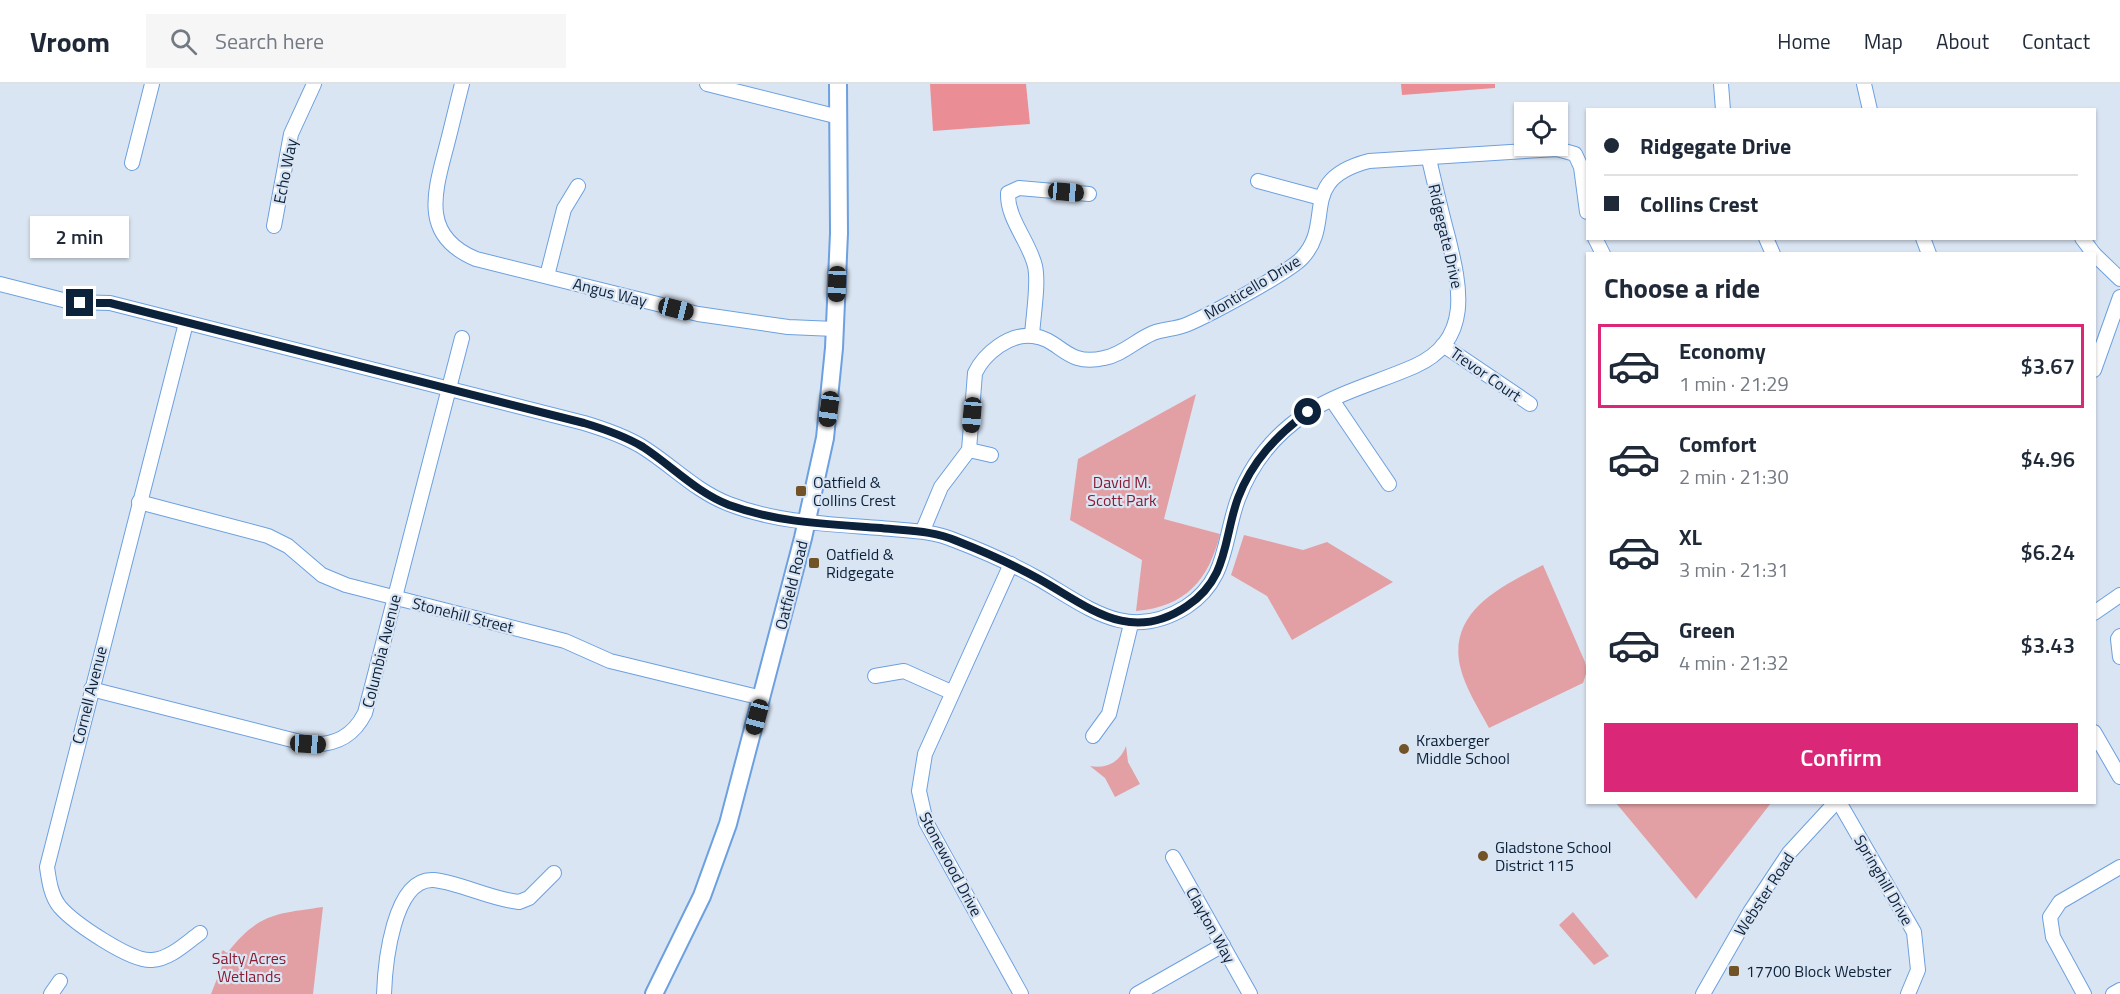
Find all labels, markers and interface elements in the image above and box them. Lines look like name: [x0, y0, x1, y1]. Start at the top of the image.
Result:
search box: [146, 14, 566, 68]
text: Vroom: [30, 20, 110, 63]
text: Search here: [215, 24, 324, 58]
icon: search: [167, 25, 200, 58]
text: Home: [1777, 25, 1831, 57]
text: Map: [1864, 25, 1903, 57]
text: About: [1936, 25, 1989, 57]
text: Contact: [2022, 25, 2090, 57]
map controls: [1514, 102, 1568, 156]
button: locate: [1514, 102, 1568, 156]
text: Ridgegate Drive: [1640, 129, 1791, 163]
street label: Echo Way: [267, 136, 303, 206]
car: [1047, 181, 1085, 203]
street label: Ridgegate Drive: [1422, 181, 1470, 291]
text: Collins Crest: [1640, 187, 1758, 221]
callout: 2 min: [31, 216, 130, 258]
text: 2 min: [55, 221, 104, 252]
street label: Monticello Drive: [1199, 249, 1305, 325]
car: [827, 266, 847, 302]
text: Choose a ride: [1604, 267, 1760, 308]
street label: Angus Way: [571, 271, 650, 313]
route end: [66, 289, 93, 316]
car: [656, 296, 696, 322]
text: Economy: [1679, 334, 1766, 368]
icon: car: [1607, 339, 1661, 393]
street label: Trevor Court: [1445, 341, 1527, 408]
text: $3.67: [2020, 349, 2075, 383]
text: 1 min · 21:29: [1679, 368, 1789, 399]
car: [818, 390, 840, 428]
car: [961, 396, 983, 434]
route start: [1294, 398, 1321, 425]
text: Comfort: [1679, 427, 1757, 461]
icon: car: [1607, 432, 1661, 486]
text: $4.96: [2020, 442, 2075, 476]
text: 2 min · 21:30: [1679, 461, 1789, 492]
place label: Oatfield & Collins Crest: [813, 470, 896, 512]
park label: David M. Scott Park: [1087, 470, 1157, 512]
marker: Oatfield & Collins Crest: [794, 484, 808, 498]
text: XL: [1679, 520, 1702, 554]
icon: car: [1607, 525, 1661, 579]
text: $6.24: [2020, 535, 2075, 569]
street label: Oatfield Road: [768, 538, 814, 632]
place label: Oatfield & Ridgegate: [826, 542, 894, 584]
text: 3 min · 21:31: [1679, 554, 1789, 585]
marker: Oatfield & Ridgegate: [807, 556, 821, 570]
street label: Stonehill Street: [410, 591, 516, 639]
street label: Columbia Avenue: [355, 592, 407, 710]
text: Green: [1679, 613, 1735, 647]
icon: car: [1607, 618, 1661, 672]
text: $3.43: [2020, 628, 2075, 662]
street label: Cornell Avenue: [65, 643, 113, 747]
text: 4 min · 21:32: [1679, 647, 1789, 678]
car: [744, 697, 770, 737]
button: Confirm: [1604, 723, 2078, 792]
place label: Kraxberger Middle School: [1416, 728, 1510, 770]
car: [290, 734, 326, 754]
marker: Kraxberger Middle School: [1397, 742, 1411, 756]
street label: Stonewood Drive: [913, 808, 989, 920]
street label: Springhill Drive: [1848, 830, 1920, 930]
place label: Gladstone School District 115: [1495, 835, 1612, 877]
street label: Webster Road: [1728, 848, 1800, 940]
marker: Gladstone School District 115: [1476, 849, 1490, 863]
street label: Clayton Way: [1180, 883, 1242, 968]
park label: Salty Acres Wetlands: [212, 946, 286, 988]
place label: 17700 Block Webster: [1746, 959, 1892, 983]
marker: 17700 Block Webster: [1727, 964, 1741, 978]

